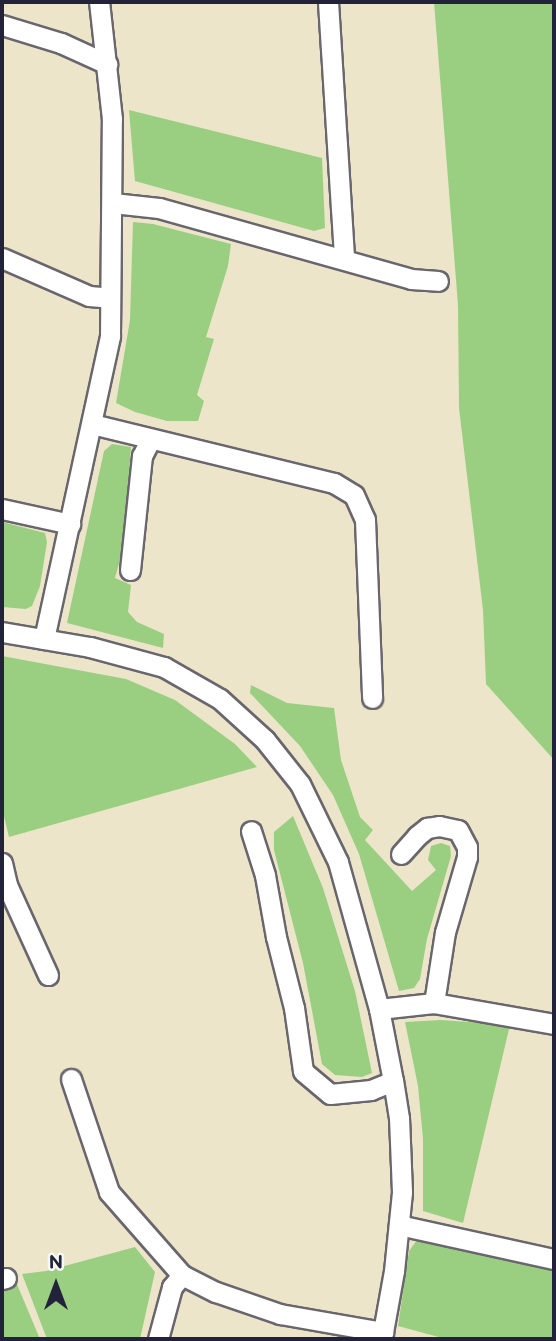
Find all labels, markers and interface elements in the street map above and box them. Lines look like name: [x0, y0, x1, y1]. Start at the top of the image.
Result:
north arrow: [21, 1250, 91, 1320]
text: N: [49, 1252, 63, 1275]

